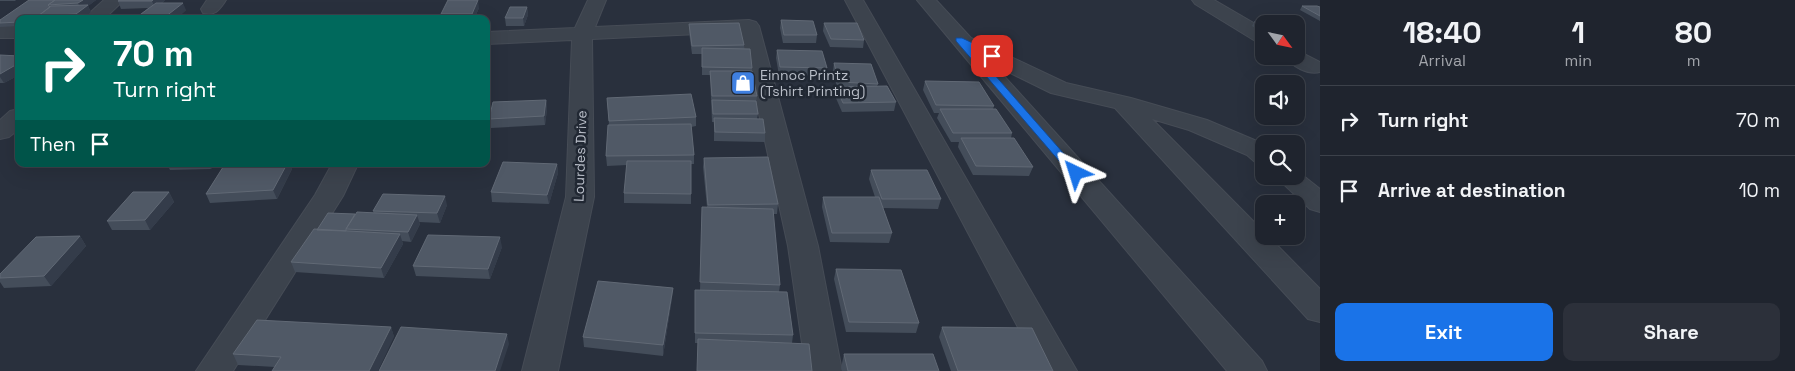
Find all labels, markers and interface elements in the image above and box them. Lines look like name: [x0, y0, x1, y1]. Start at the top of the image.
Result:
text: 18:40: [1403, 13, 1482, 52]
text: 1: [1572, 13, 1585, 52]
text: 80: [1675, 13, 1712, 52]
north arrow: [1255, 15, 1305, 65]
map controls: [1255, 15, 1305, 245]
text: 70 m: [113, 32, 194, 76]
icon: right: [30, 35, 95, 100]
pin: [971, 35, 1013, 77]
icon: arrive: [978, 42, 1006, 70]
text: Arrival: [1418, 50, 1466, 71]
text: min: [1565, 50, 1592, 71]
text: m: [1687, 50, 1700, 71]
place label: Einnoc Printz (Tshirt Printing): [760, 66, 865, 100]
shop icon: Einnoc Printz (Tshirt Printing): [730, 70, 756, 96]
text: Turn right: [113, 75, 216, 103]
button: sound: [1255, 75, 1305, 125]
icon: right: [1335, 107, 1363, 135]
text: Turn right: [1378, 108, 1468, 133]
text: 70 m: [1736, 108, 1780, 133]
street label: Lourdes Drive: [569, 110, 591, 202]
icon: arrive: [86, 130, 114, 158]
text: Then: [30, 132, 76, 157]
button: search: [1255, 135, 1305, 185]
position arrow: [1049, 146, 1101, 198]
icon: arrive: [1335, 177, 1363, 205]
text: Arrive at destination: [1378, 178, 1566, 203]
text: 10 m: [1739, 178, 1780, 203]
button: +: [1255, 195, 1305, 245]
button: Exit: [1335, 303, 1553, 361]
button: Share: [1563, 303, 1780, 361]

